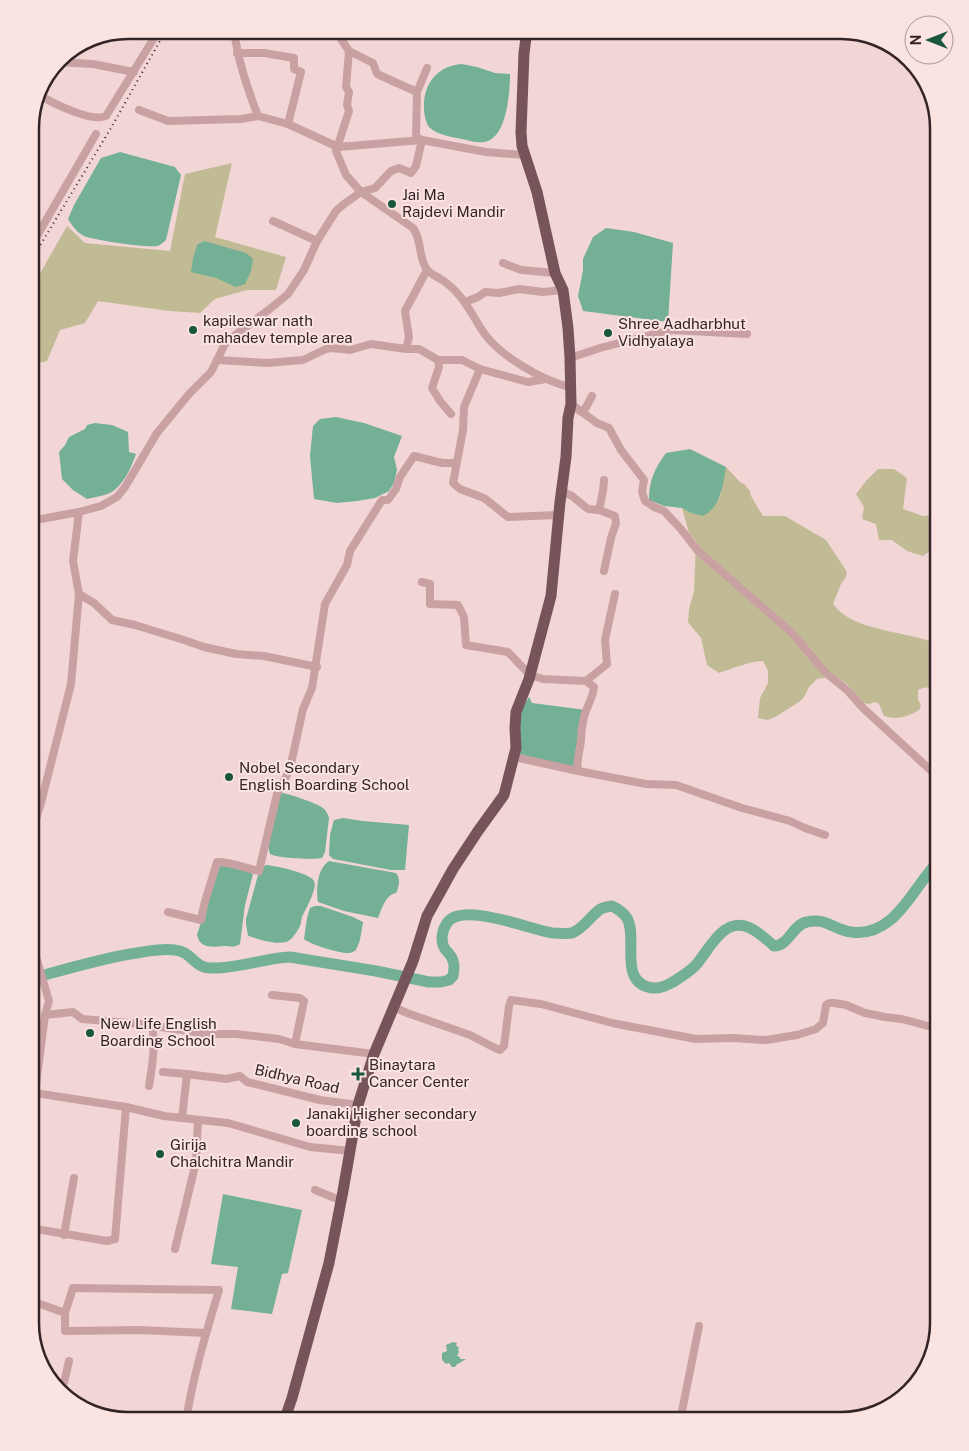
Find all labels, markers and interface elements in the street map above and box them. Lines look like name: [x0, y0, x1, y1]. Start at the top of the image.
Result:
north arrow: [904, 15, 954, 65]
text: N: [908, 35, 924, 45]
place label: Jai Ma Rajdevi Mandir: [402, 186, 505, 220]
marker: Jai Ma Rajdevi Mandir: [386, 198, 398, 210]
place label: kapileswar nath mahadev temple area: [203, 312, 353, 346]
place label: Shree Aadharbhut Vidhyalaya: [618, 315, 746, 349]
marker: kapileswar nath mahadev temple area: [187, 324, 199, 336]
marker: Shree Aadharbhut Vidhyalaya: [602, 327, 614, 339]
place label: Nobel Secondary English Boarding School: [239, 759, 409, 793]
marker: Nobel Secondary English Boarding School: [223, 771, 235, 783]
place label: New Life English Boarding School: [100, 1015, 217, 1049]
marker: New Life English Boarding School: [84, 1027, 96, 1039]
place label: Binaytara Cancer Center: [369, 1056, 470, 1090]
street label: Bidhya Road: [253, 1060, 341, 1097]
marker: Binaytara Cancer Center: [351, 1067, 365, 1081]
place label: Janaki Higher secondary boarding school: [306, 1105, 477, 1139]
marker: Janaki Higher secondary boarding school: [290, 1117, 302, 1129]
place label: Girija Chalchitra Mandir: [170, 1136, 294, 1170]
marker: Girija Chalchitra Mandir: [154, 1148, 166, 1160]

